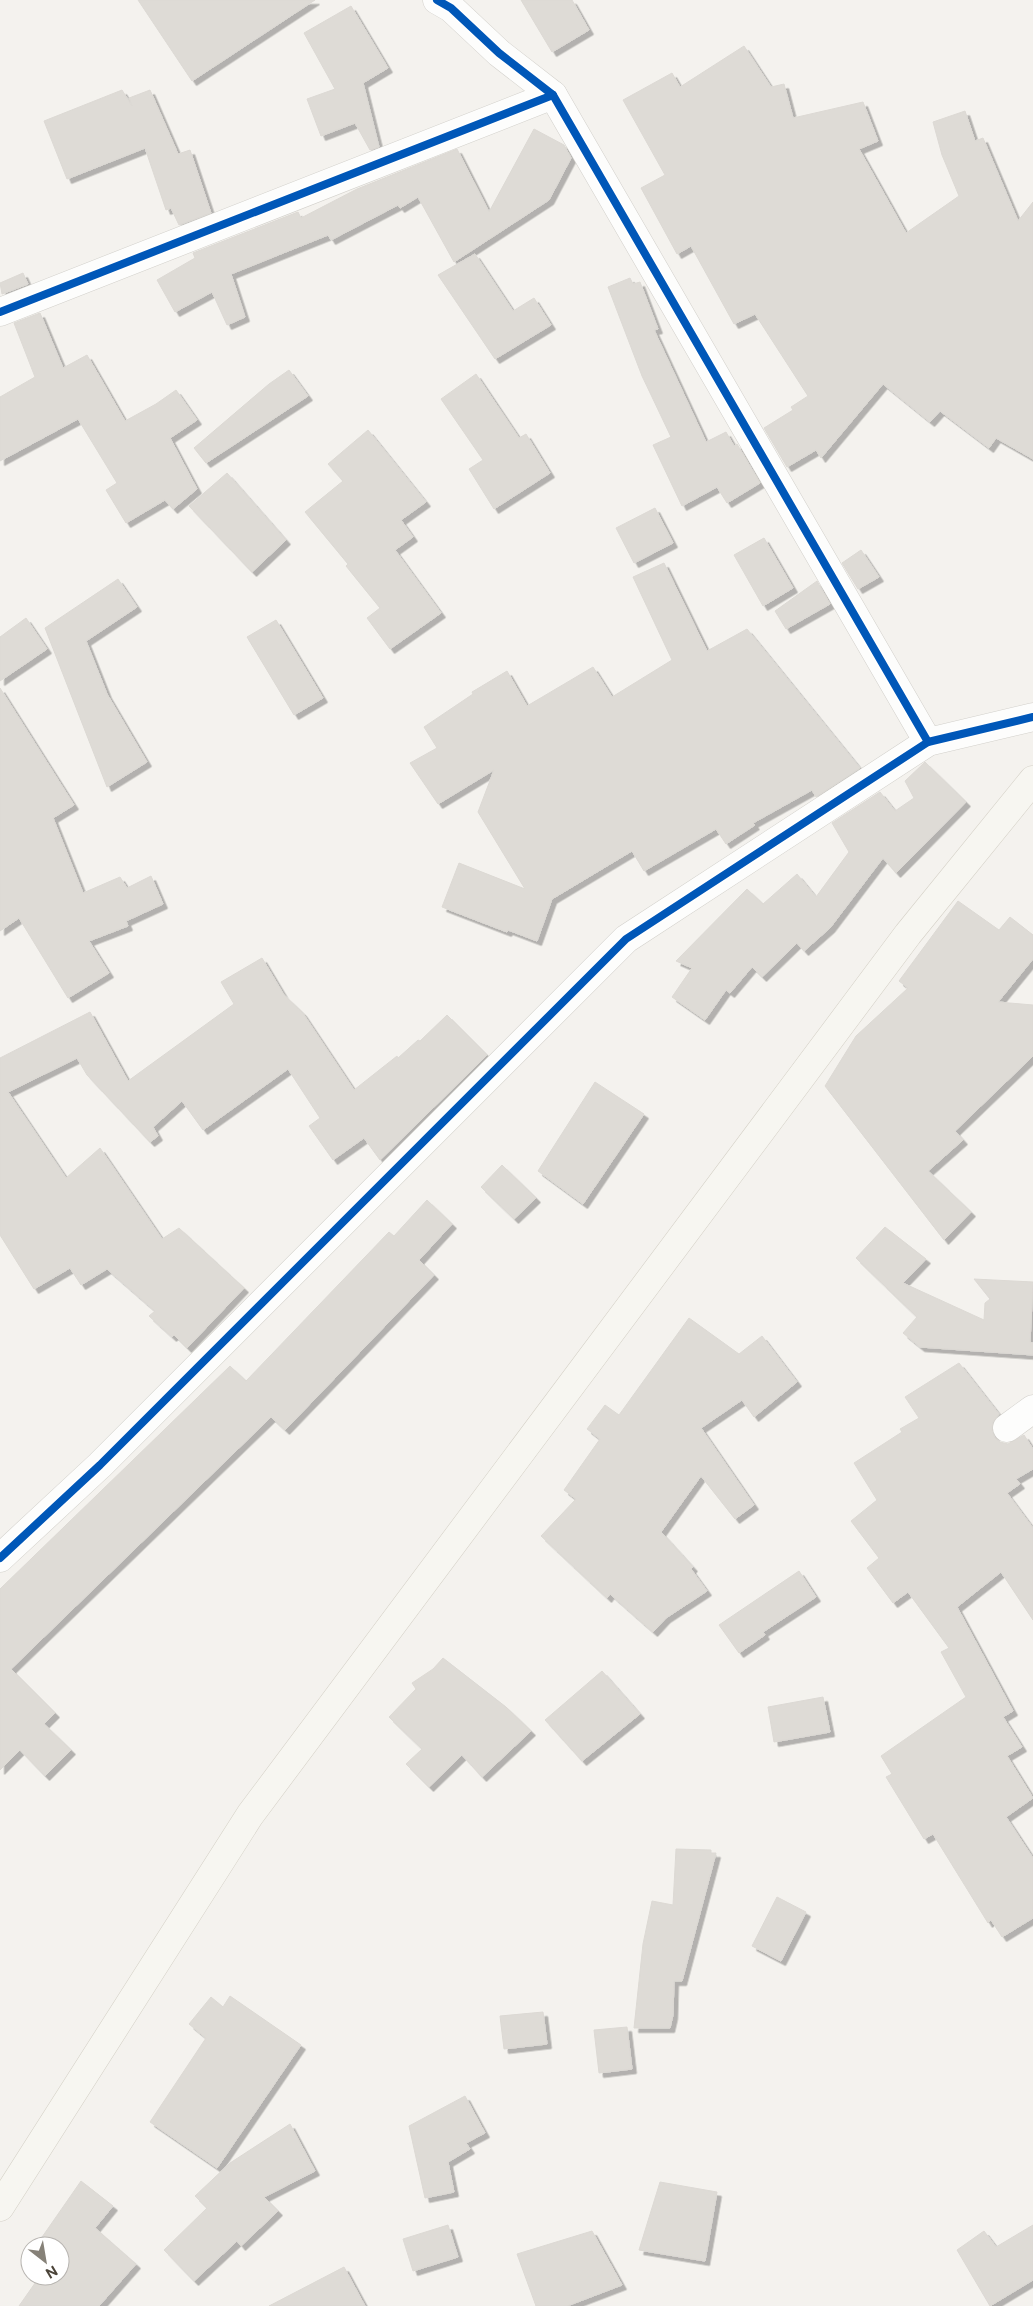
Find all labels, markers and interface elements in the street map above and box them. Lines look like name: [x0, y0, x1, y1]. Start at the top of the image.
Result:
north arrow: [20, 2236, 70, 2286]
text: N: [43, 2262, 61, 2282]

